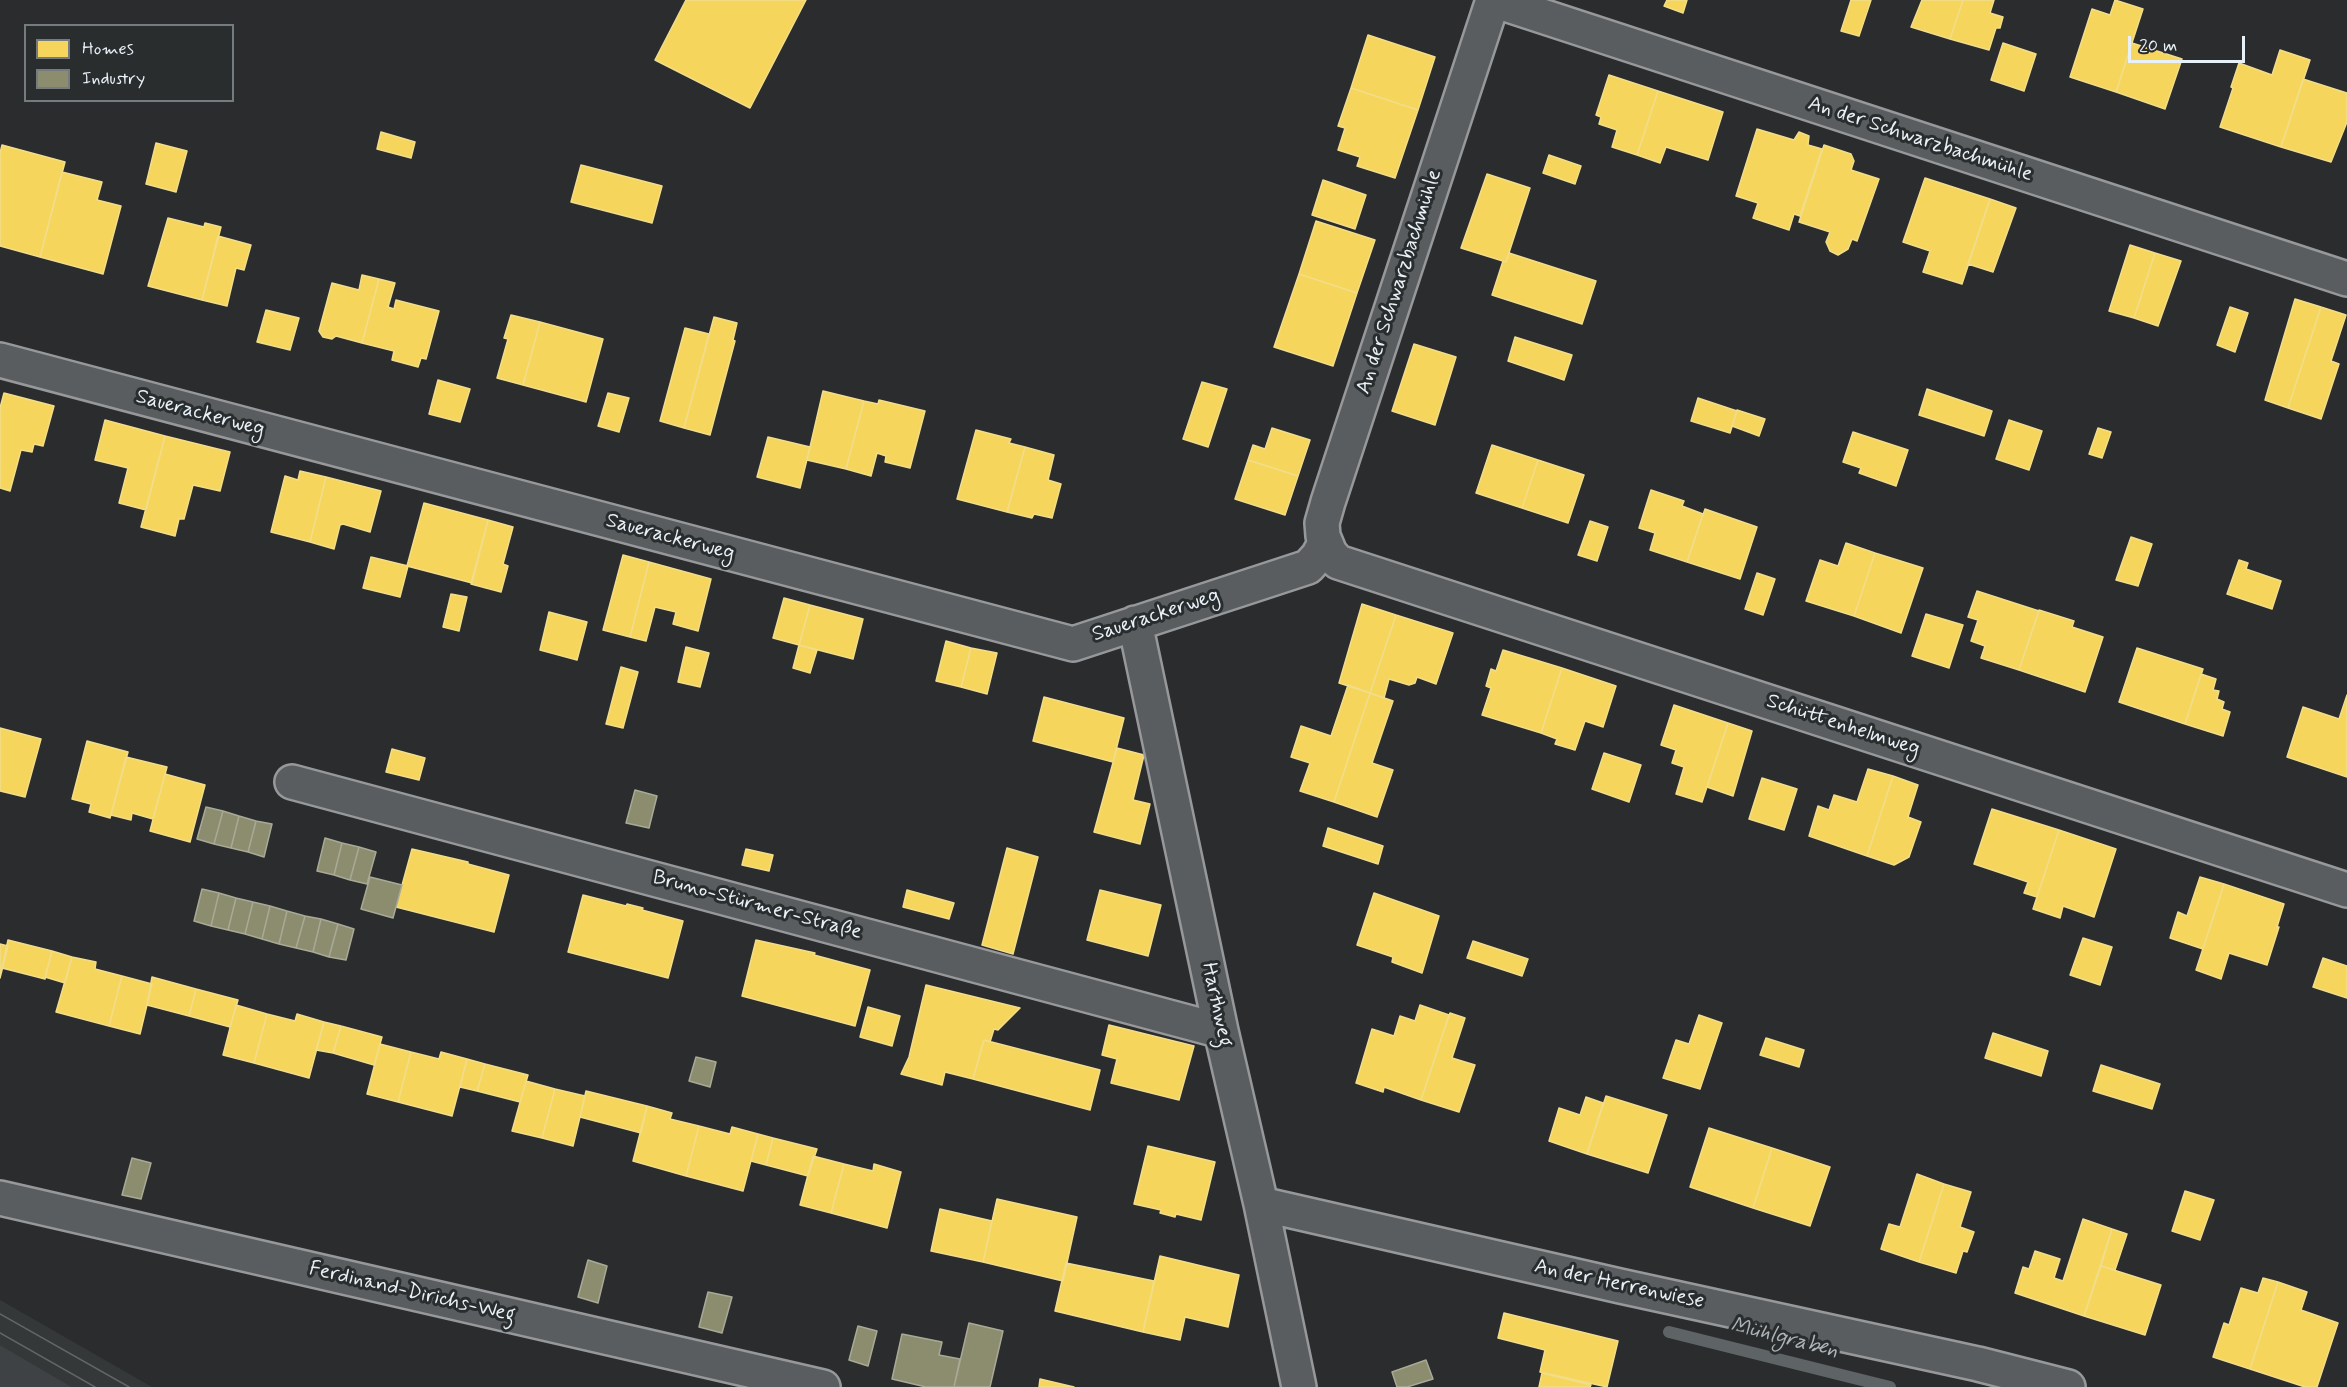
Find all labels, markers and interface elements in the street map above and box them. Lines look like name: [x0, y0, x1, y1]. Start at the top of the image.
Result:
legend: [24, 24, 234, 102]
scale bar: [2131, 24, 2248, 62]
text: 20 m: [2139, 34, 2177, 58]
text: Homes: [82, 37, 134, 61]
text: Industry: [82, 67, 145, 91]
street label: An der Schwarzbachmühle: [1804, 92, 2036, 188]
street label: An der Schwarzbachmühle: [1352, 166, 1448, 398]
street label: Sauerackerweg: [133, 385, 267, 443]
street label: Sauerackerweg: [603, 509, 737, 567]
street label: Sauerackerweg: [1089, 584, 1223, 648]
street label: Schüttenhelmweg: [1763, 689, 1923, 763]
street label: Bruno-Stürmer-Straße: [650, 866, 864, 946]
street label: Harthweg: [1195, 961, 1237, 1049]
street label: An der Herrenwiese: [1532, 1255, 1706, 1315]
street label: Ferdinand-Dirichs-Weg: [306, 1257, 518, 1329]
water label: Mühlgraben: [1727, 1313, 1841, 1365]

